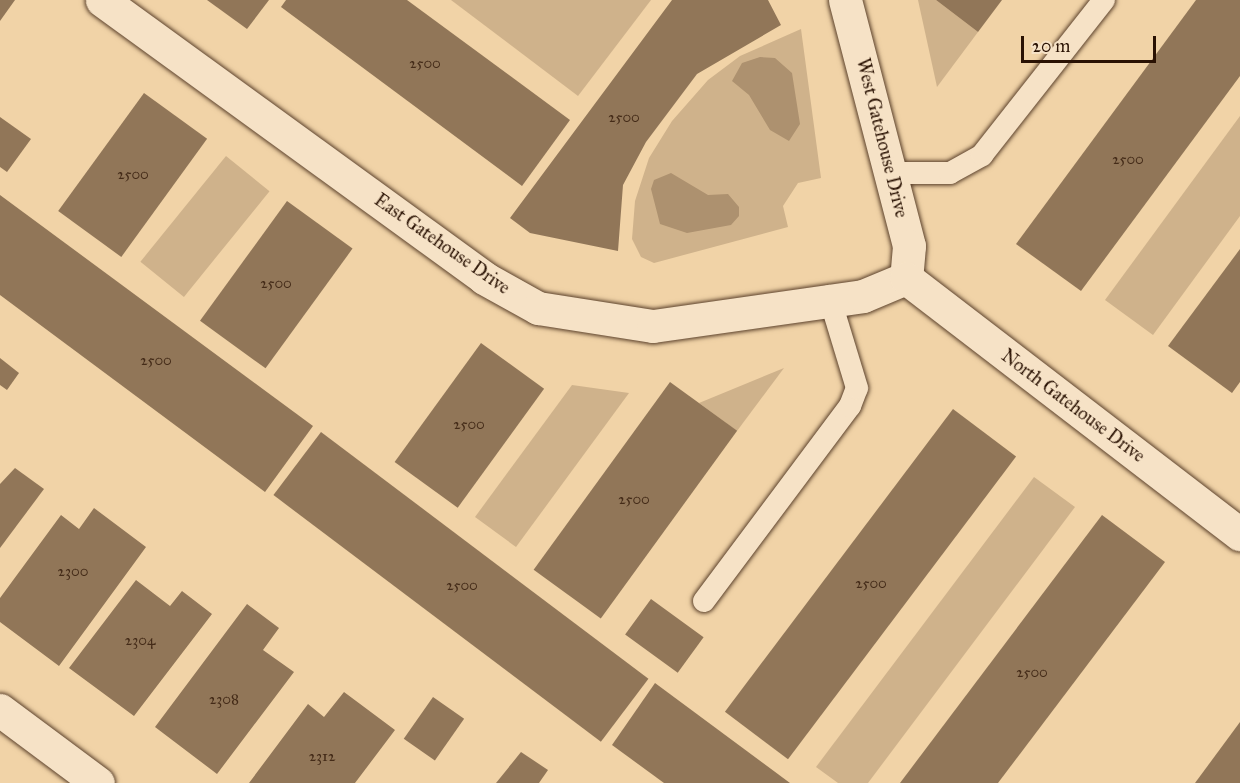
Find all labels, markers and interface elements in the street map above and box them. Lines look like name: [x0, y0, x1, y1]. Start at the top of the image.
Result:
scale bar: [1024, 24, 1159, 62]
text: 20 m: [1032, 35, 1070, 57]
house number: 2500: [409, 55, 441, 73]
street label: West Gatehouse Drive: [852, 56, 912, 220]
house number: 2500: [608, 109, 640, 127]
house number: 2500: [1112, 151, 1144, 169]
house number: 2500: [117, 166, 149, 184]
street label: East Gatehouse Drive: [370, 189, 514, 299]
house number: 2500: [260, 275, 292, 293]
street label: North Gatehouse Drive: [997, 345, 1149, 467]
house number: 2500: [140, 352, 172, 370]
house number: 2500: [453, 416, 485, 434]
house number: 2500: [618, 491, 650, 509]
house number: 2300: [58, 563, 88, 581]
house number: 2500: [855, 575, 887, 593]
house number: 2500: [446, 577, 478, 595]
house number: 2304: [125, 632, 155, 650]
house number: 2500: [1016, 664, 1048, 682]
house number: 2308: [209, 691, 239, 709]
house number: 2312: [309, 748, 335, 766]

